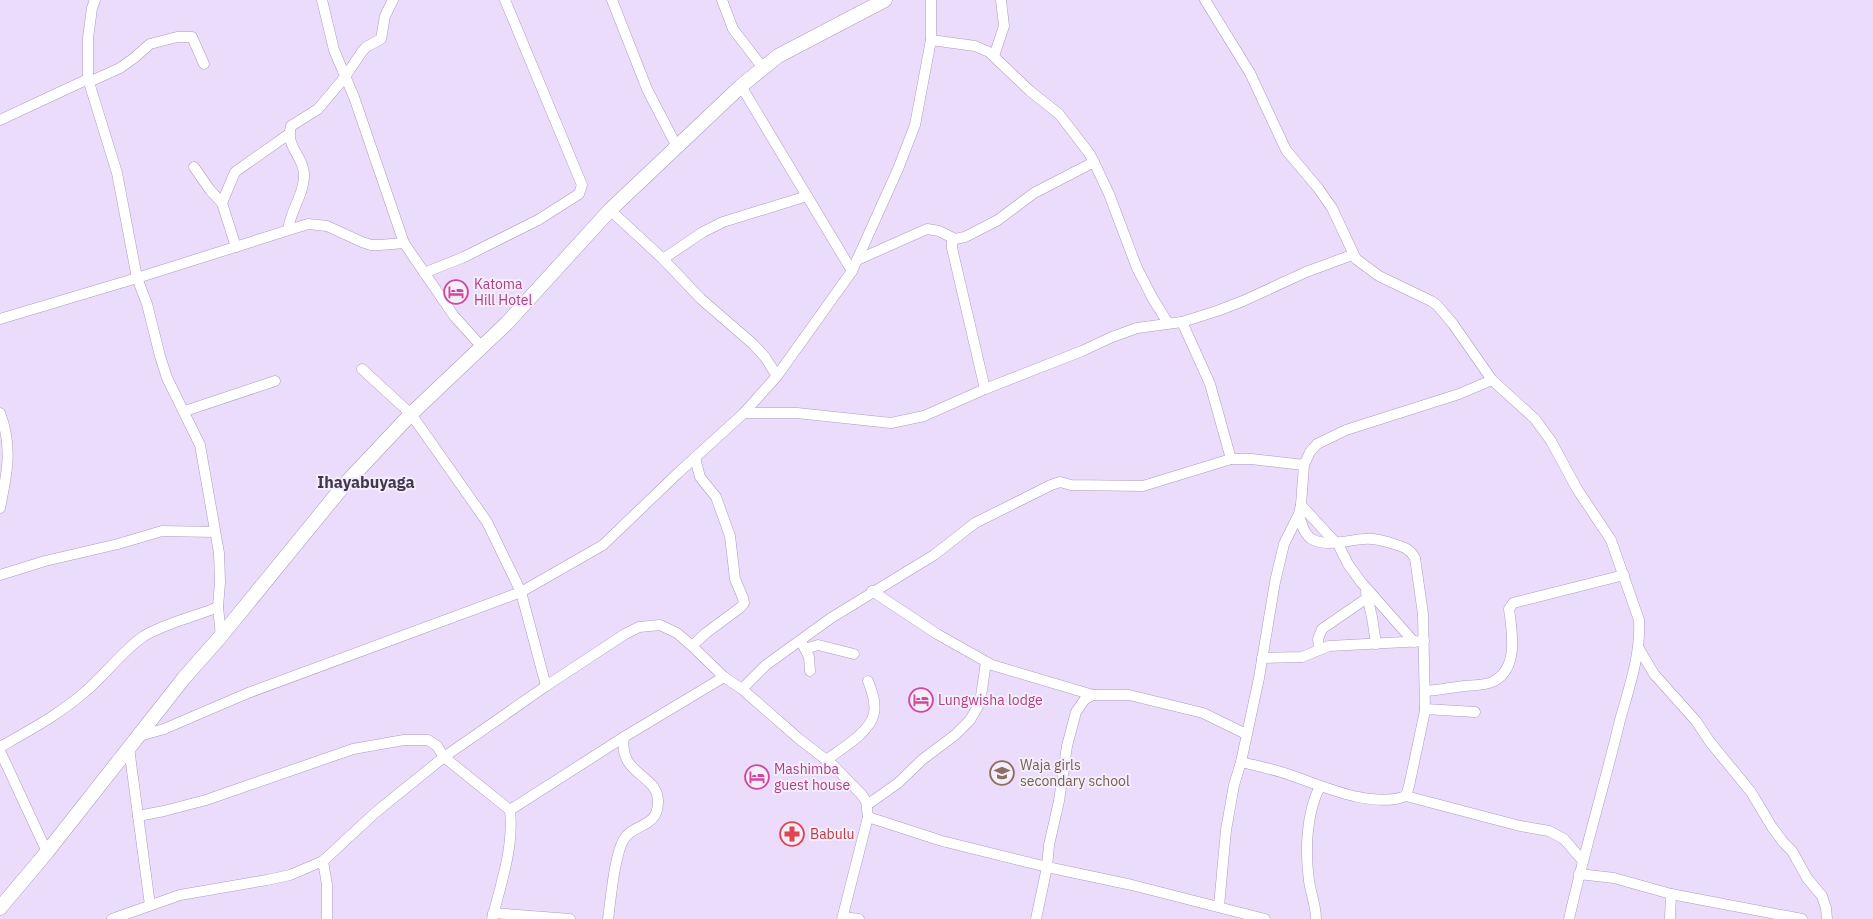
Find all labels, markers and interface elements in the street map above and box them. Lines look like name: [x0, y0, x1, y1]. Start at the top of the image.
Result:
place label: Katoma Hill Hotel: [474, 275, 533, 309]
hotel icon: Katoma Hill Hotel: [443, 279, 469, 305]
district label: Ihayabuyaga: [317, 472, 415, 492]
hotel icon: Lungwisha lodge: [908, 687, 934, 713]
place label: Lungwisha lodge: [938, 691, 1043, 709]
place label: Waja girls secondary school: [1020, 756, 1130, 790]
place label: Mashimba guest house: [774, 760, 850, 794]
school or university icon: Waja girls secondary school: [989, 760, 1015, 786]
hotel icon: Mashimba guest house: [744, 764, 770, 790]
pharmacy icon: Babulu: [779, 821, 805, 847]
place label: Babulu: [810, 825, 854, 843]

